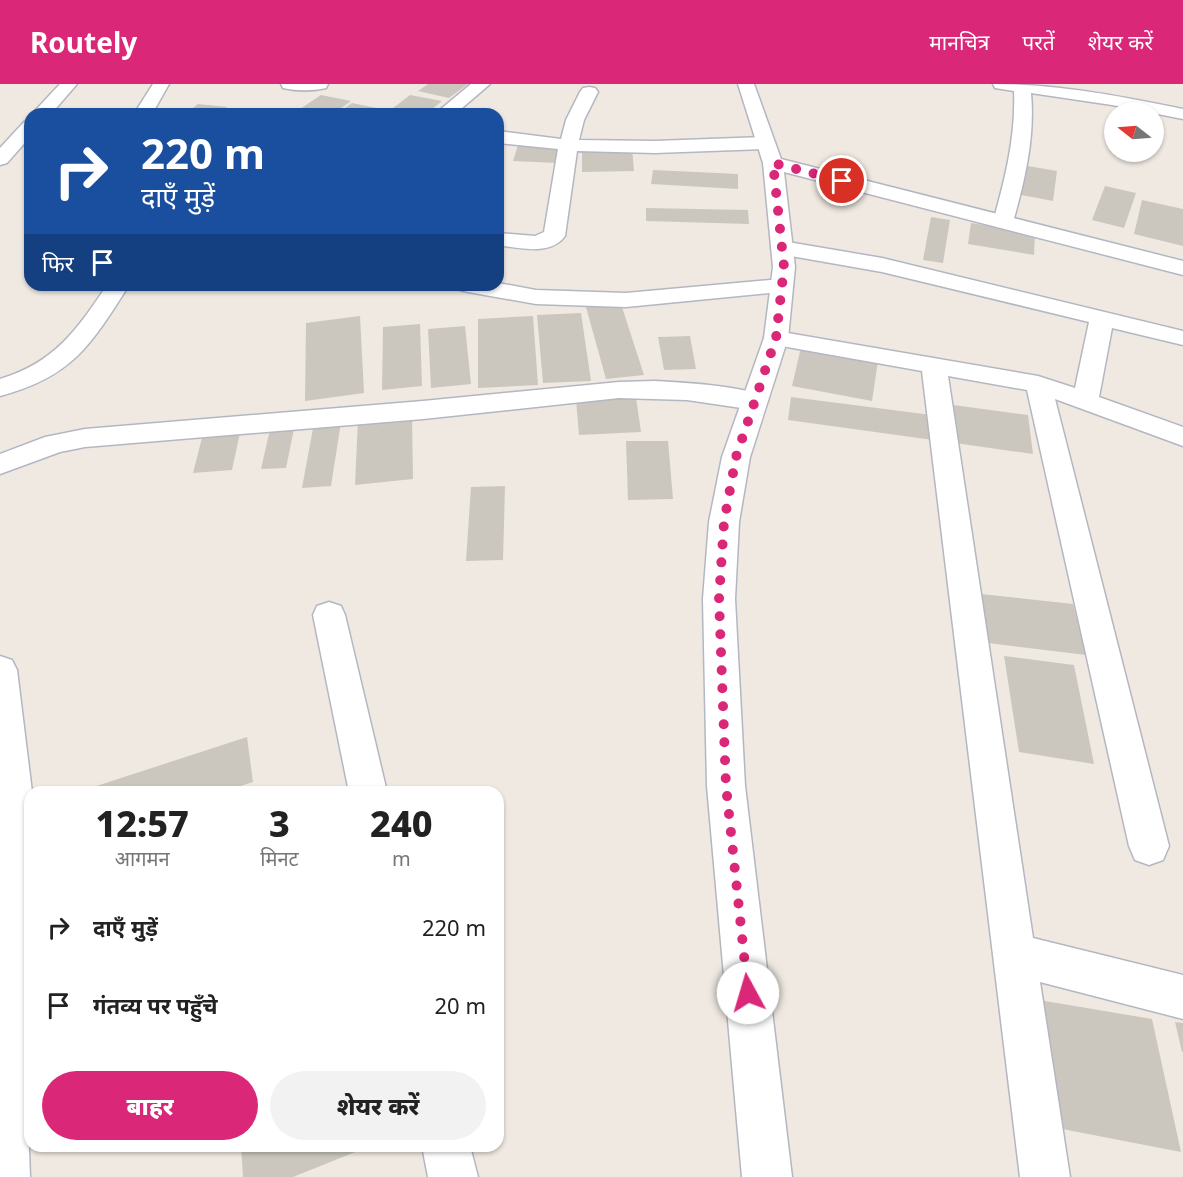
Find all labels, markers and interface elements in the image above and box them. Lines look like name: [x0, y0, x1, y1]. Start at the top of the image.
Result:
text: Routely: [30, 23, 137, 61]
text: मानचित्र: [929, 28, 989, 56]
text: परतें: [1022, 28, 1055, 56]
text: शेयर करें: [1088, 28, 1153, 56]
north arrow: [1104, 102, 1164, 162]
map controls: [1104, 102, 1164, 162]
text: 220 m: [141, 124, 265, 181]
icon: right: [42, 132, 120, 210]
pin: [816, 155, 867, 206]
icon: arrive: [825, 164, 858, 197]
text: दाएँ मुड़ें: [141, 178, 215, 215]
icon: arrive: [86, 246, 119, 279]
text: फिर: [42, 248, 74, 278]
text: 12:57: [95, 799, 189, 848]
text: 3: [269, 799, 290, 848]
text: 240: [370, 799, 433, 848]
text: आगमन: [115, 845, 170, 872]
text: मिनट: [260, 845, 299, 872]
text: m: [392, 845, 411, 872]
icon: right: [42, 911, 75, 944]
text: दाएँ मुड़ें: [93, 912, 158, 942]
text: 220 m: [422, 912, 486, 942]
position arrow: [716, 961, 780, 1025]
icon: arrive: [42, 989, 75, 1022]
text: गंतव्य पर पहुँचे: [93, 990, 218, 1020]
text: 20 m: [435, 990, 486, 1020]
button: बाहर: [42, 1071, 258, 1140]
button: शेयर करें: [270, 1071, 486, 1140]

